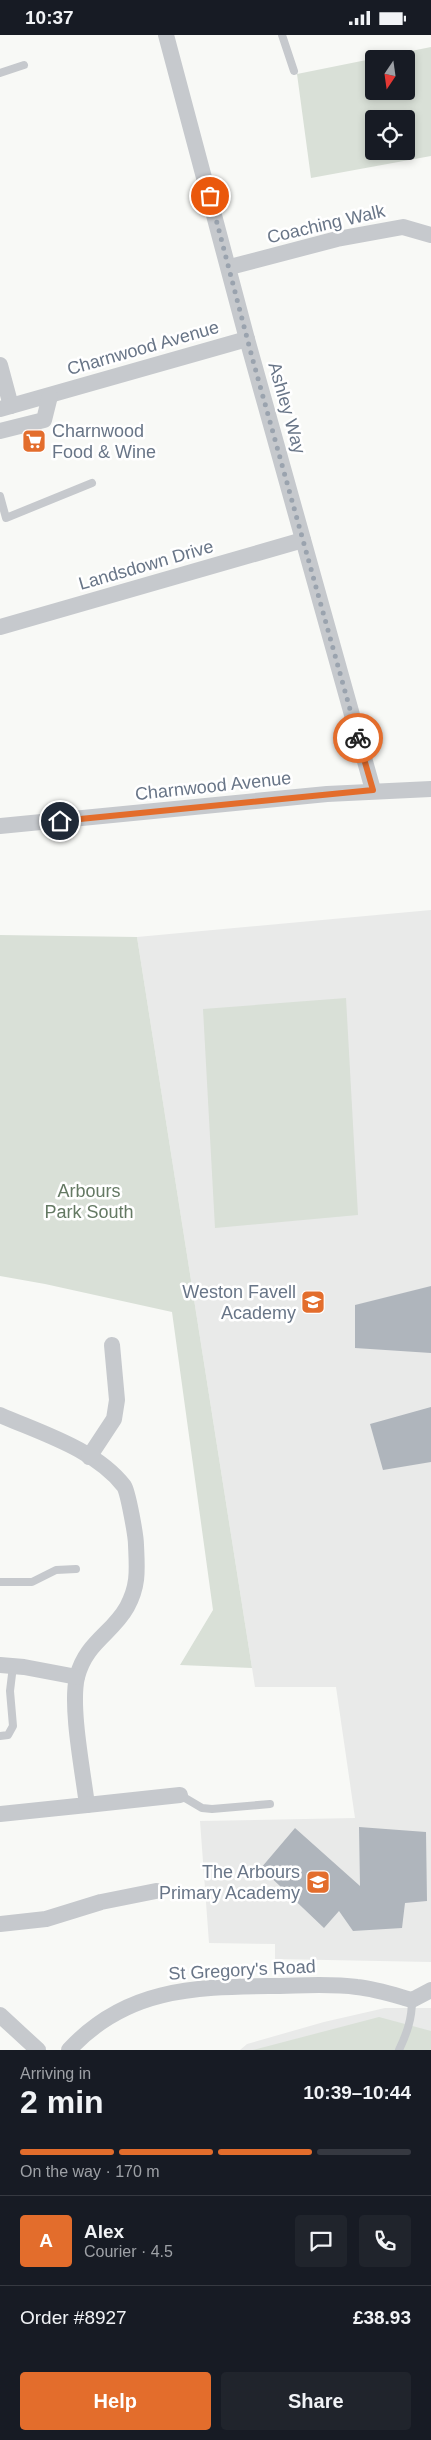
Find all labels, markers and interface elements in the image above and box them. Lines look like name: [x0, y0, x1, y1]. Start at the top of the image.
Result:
text: 10:37: [25, 7, 74, 28]
north arrow: [365, 50, 415, 100]
map controls: [365, 50, 415, 160]
button: locate: [365, 110, 415, 160]
pin: [189, 175, 231, 217]
icon: bag: [196, 182, 224, 210]
street label: Coaching Walk: [265, 200, 388, 247]
street label: Charnwood Avenue: [65, 317, 221, 379]
street label: Ashley Way: [264, 360, 310, 456]
place label: Charnwood Food & Wine: [52, 421, 156, 462]
supermarket icon: Charnwood Food & Wine: [21, 428, 47, 454]
street label: Landsdown Drive: [76, 536, 216, 594]
courier: [333, 713, 383, 763]
icon: bike: [344, 724, 372, 752]
street label: Charnwood Avenue: [134, 768, 292, 804]
pin: [39, 800, 81, 842]
icon: home: [46, 807, 74, 835]
park label: Arbours Park South: [44, 1181, 134, 1222]
place label: Weston Favell Academy: [182, 1282, 296, 1323]
school or university icon: Weston Favell Academy: [300, 1289, 326, 1315]
place label: The Arbours Primary Academy: [159, 1862, 300, 1903]
school or university icon: The Arbours Primary Academy: [305, 1869, 331, 1895]
street label: St Gregory's Road: [168, 1956, 316, 1984]
text: Arriving in: [20, 2065, 91, 2082]
text: 10:39–10:44: [303, 2082, 411, 2103]
text: 2 min: [20, 2084, 104, 2120]
text: On the way · 170 m: [20, 2163, 160, 2180]
button: chat: [295, 2215, 347, 2267]
button: phone: [359, 2215, 411, 2267]
text: Alex: [84, 2221, 124, 2242]
text: A: [39, 2230, 53, 2251]
text: Courier · 4.5: [84, 2243, 173, 2260]
text: Order #8927: [20, 2307, 127, 2328]
text: £38.93: [353, 2307, 411, 2328]
button: Help: [20, 2372, 211, 2430]
button: Share: [221, 2372, 411, 2430]

